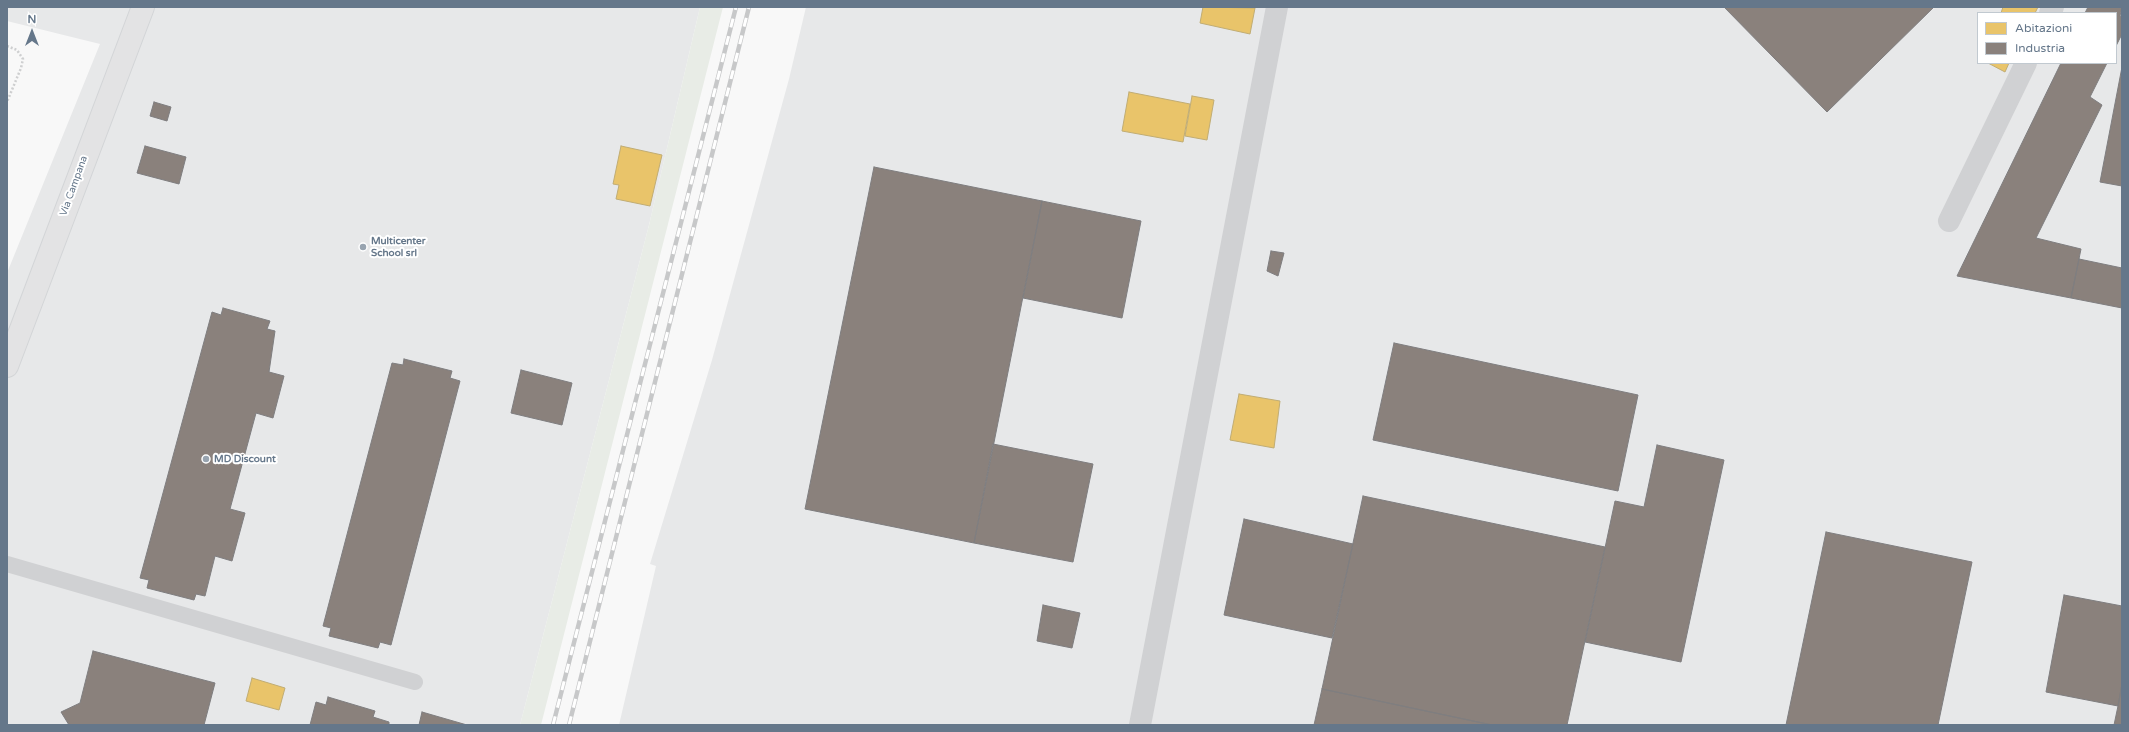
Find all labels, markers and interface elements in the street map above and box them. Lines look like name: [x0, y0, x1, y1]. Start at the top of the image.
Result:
north arrow: [12, 12, 52, 52]
legend: [1977, 12, 2117, 64]
text: N: [28, 13, 36, 26]
text: Abitazioni: [2015, 21, 2072, 35]
text: Industria: [2015, 41, 2065, 55]
street label: Via Campana: [58, 154, 90, 218]
place label: Multicenter School srl: [371, 235, 426, 258]
marker: Multicenter School srl: [358, 242, 368, 252]
place label: MD Discount: [214, 453, 276, 465]
marker: MD Discount: [201, 454, 211, 464]

